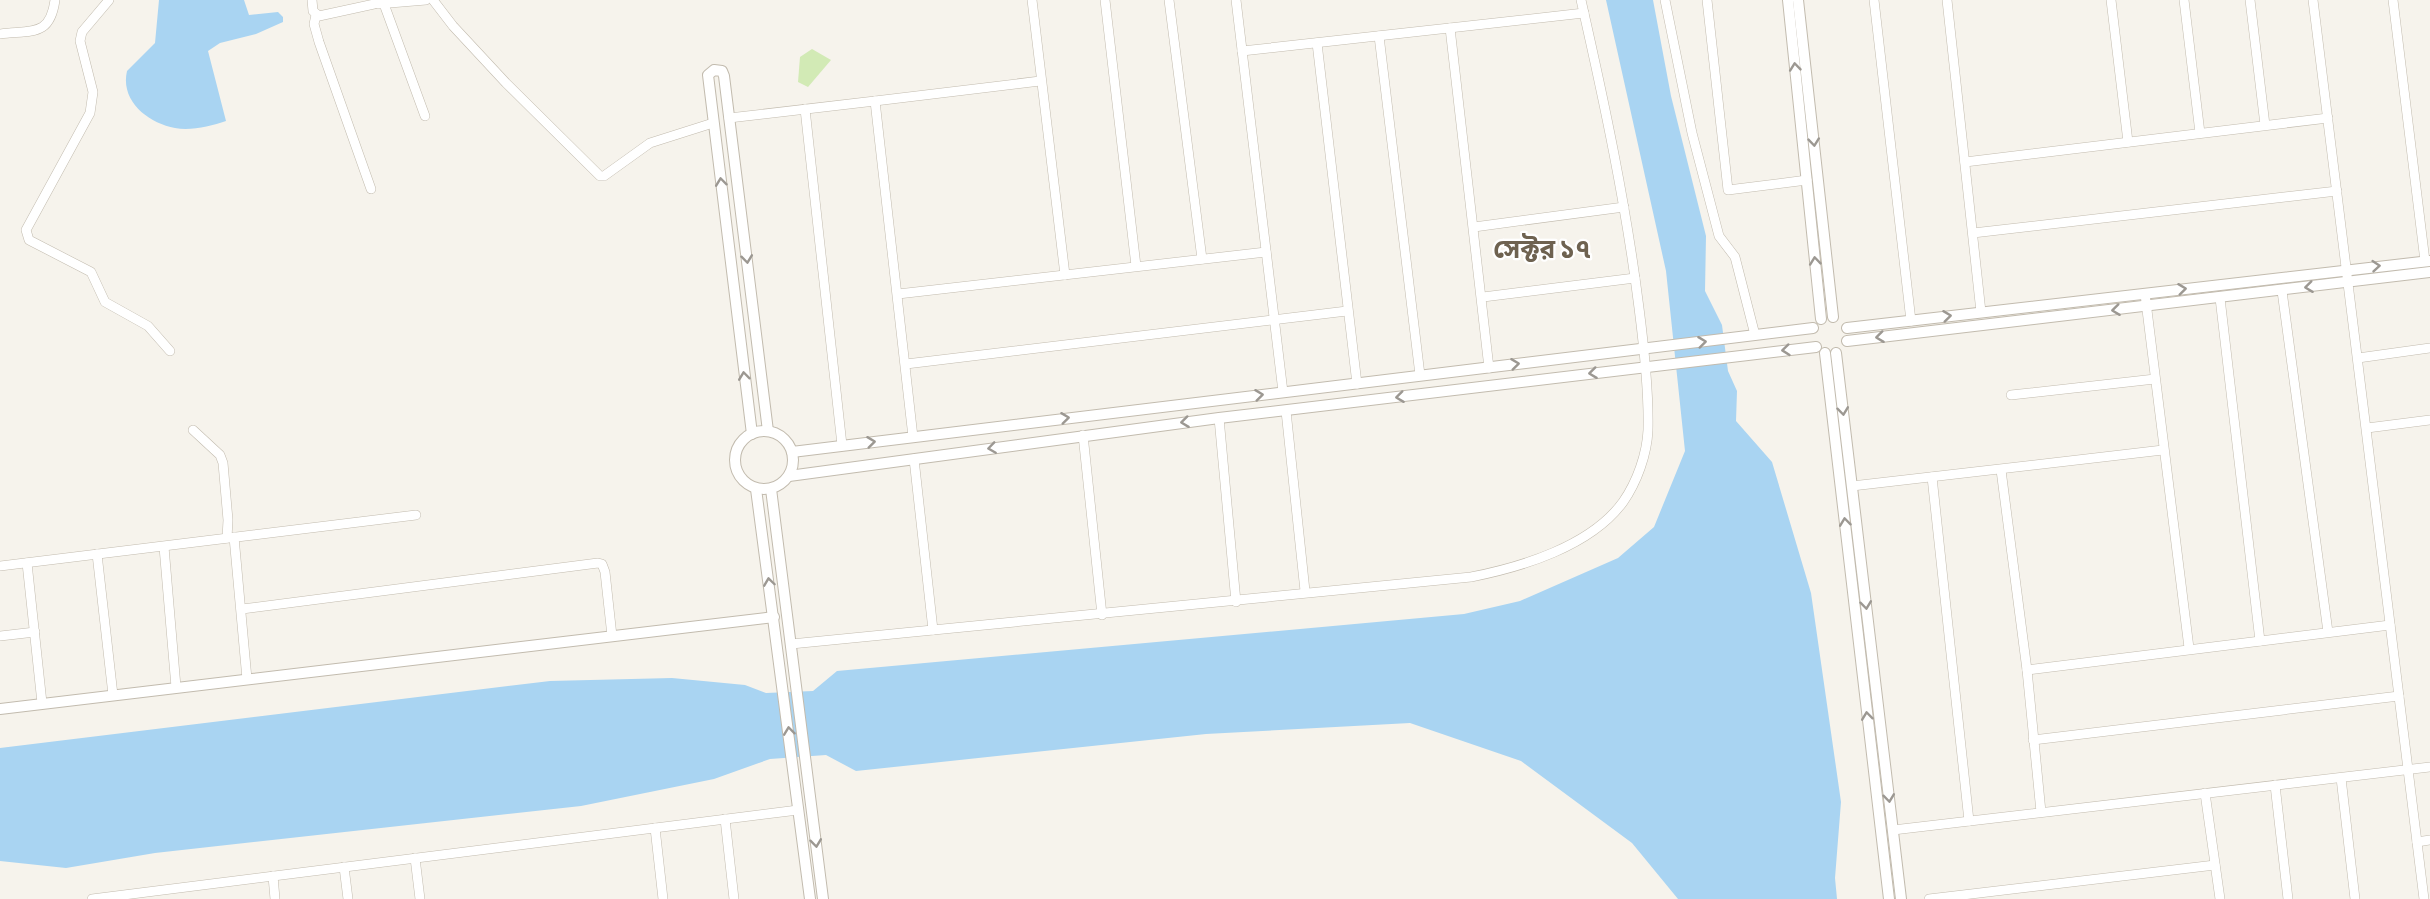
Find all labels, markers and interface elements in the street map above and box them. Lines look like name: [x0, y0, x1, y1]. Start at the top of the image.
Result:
one-way arrow: [1789, 62, 1802, 72]
one-way arrow: [1807, 137, 1820, 146]
one-way arrow: [715, 178, 727, 187]
district label: সেক্টর ১৭: [1493, 233, 1591, 263]
one-way arrow: [740, 254, 752, 263]
one-way arrow: [1809, 256, 1822, 266]
one-way arrow: [2371, 260, 2380, 273]
one-way arrow: [2305, 281, 2314, 293]
one-way arrow: [2178, 283, 2187, 296]
one-way arrow: [2111, 303, 2120, 316]
one-way arrow: [1942, 311, 1951, 323]
one-way arrow: [1876, 330, 1885, 343]
one-way arrow: [1697, 336, 1706, 349]
one-way arrow: [1782, 343, 1791, 356]
one-way arrow: [1510, 359, 1519, 371]
one-way arrow: [1588, 366, 1598, 378]
one-way arrow: [739, 371, 751, 380]
one-way arrow: [1254, 389, 1263, 402]
one-way arrow: [1395, 390, 1404, 402]
one-way arrow: [1836, 406, 1849, 416]
one-way arrow: [1060, 413, 1069, 425]
one-way arrow: [1180, 415, 1190, 428]
one-way arrow: [867, 436, 876, 449]
one-way arrow: [987, 442, 996, 454]
one-way arrow: [1839, 517, 1851, 527]
one-way arrow: [764, 577, 776, 586]
one-way arrow: [1859, 600, 1872, 609]
one-way arrow: [1861, 711, 1874, 720]
one-way arrow: [783, 727, 795, 736]
one-way arrow: [1882, 794, 1895, 803]
one-way arrow: [810, 838, 822, 847]

